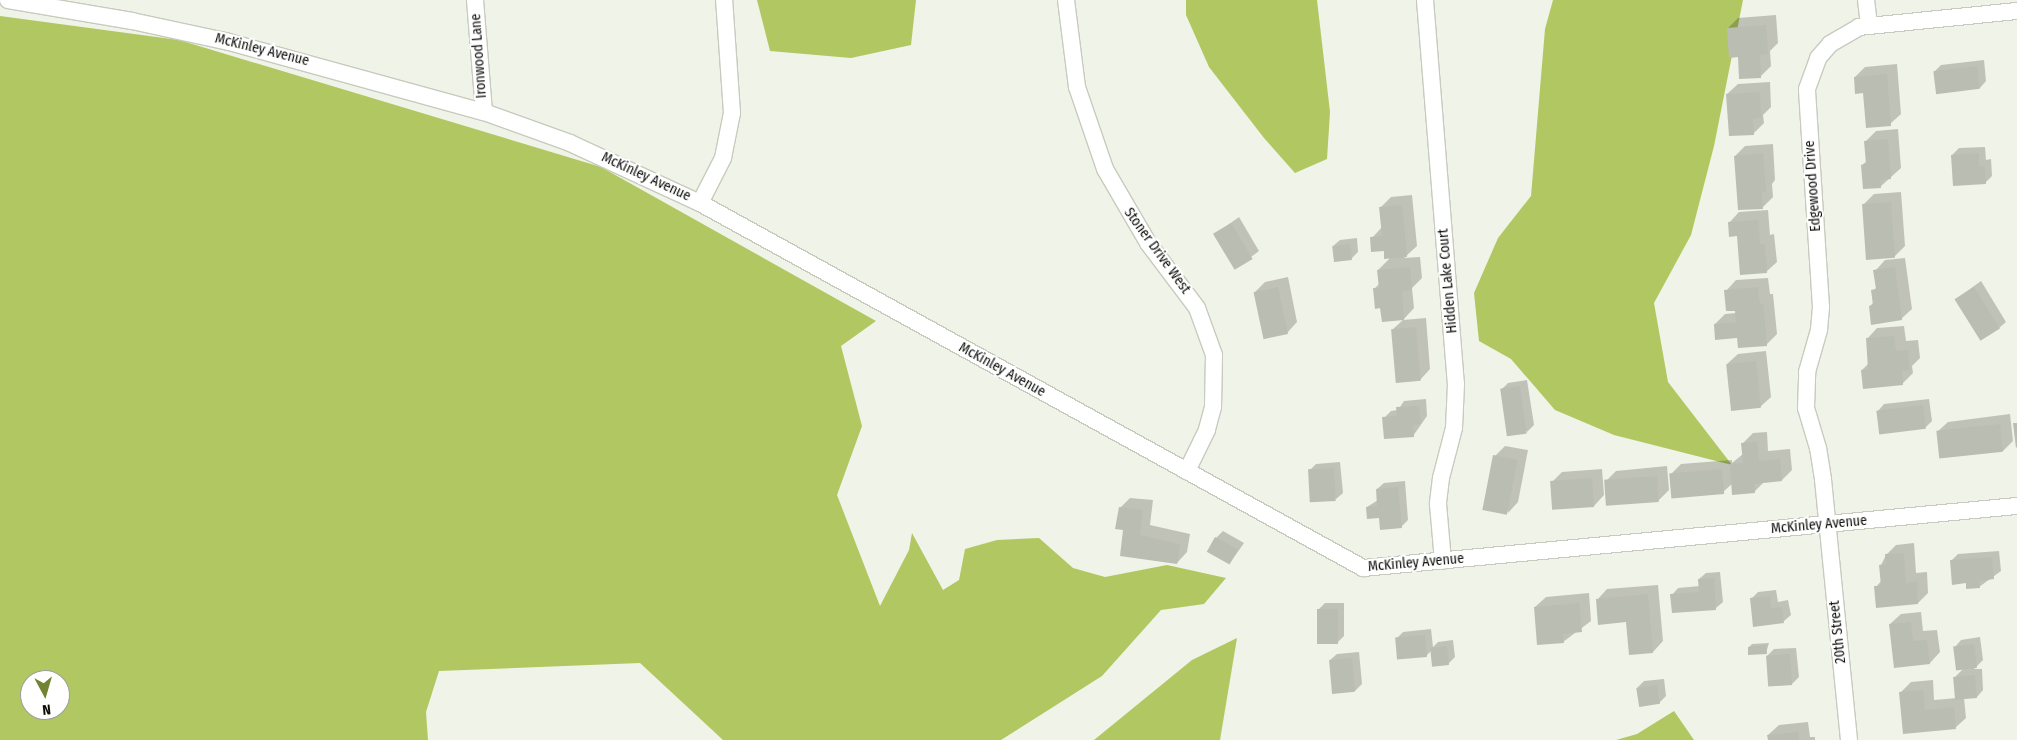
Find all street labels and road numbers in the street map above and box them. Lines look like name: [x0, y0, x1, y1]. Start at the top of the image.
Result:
street label: Ironwood Lane: [468, 13, 490, 99]
street label: McKinley Avenue: [213, 30, 311, 70]
street label: Edgewood Drive: [1801, 140, 1825, 232]
street label: McKinley Avenue: [599, 149, 693, 205]
street label: Stoner Drive West: [1120, 205, 1194, 297]
street label: Hidden Lake Court: [1435, 228, 1461, 334]
street label: McKinley Avenue: [956, 339, 1048, 401]
street label: McKinley Avenue: [1770, 512, 1868, 538]
street label: McKinley Avenue: [1367, 550, 1465, 576]
street label: 20th Street: [1826, 600, 1850, 664]

